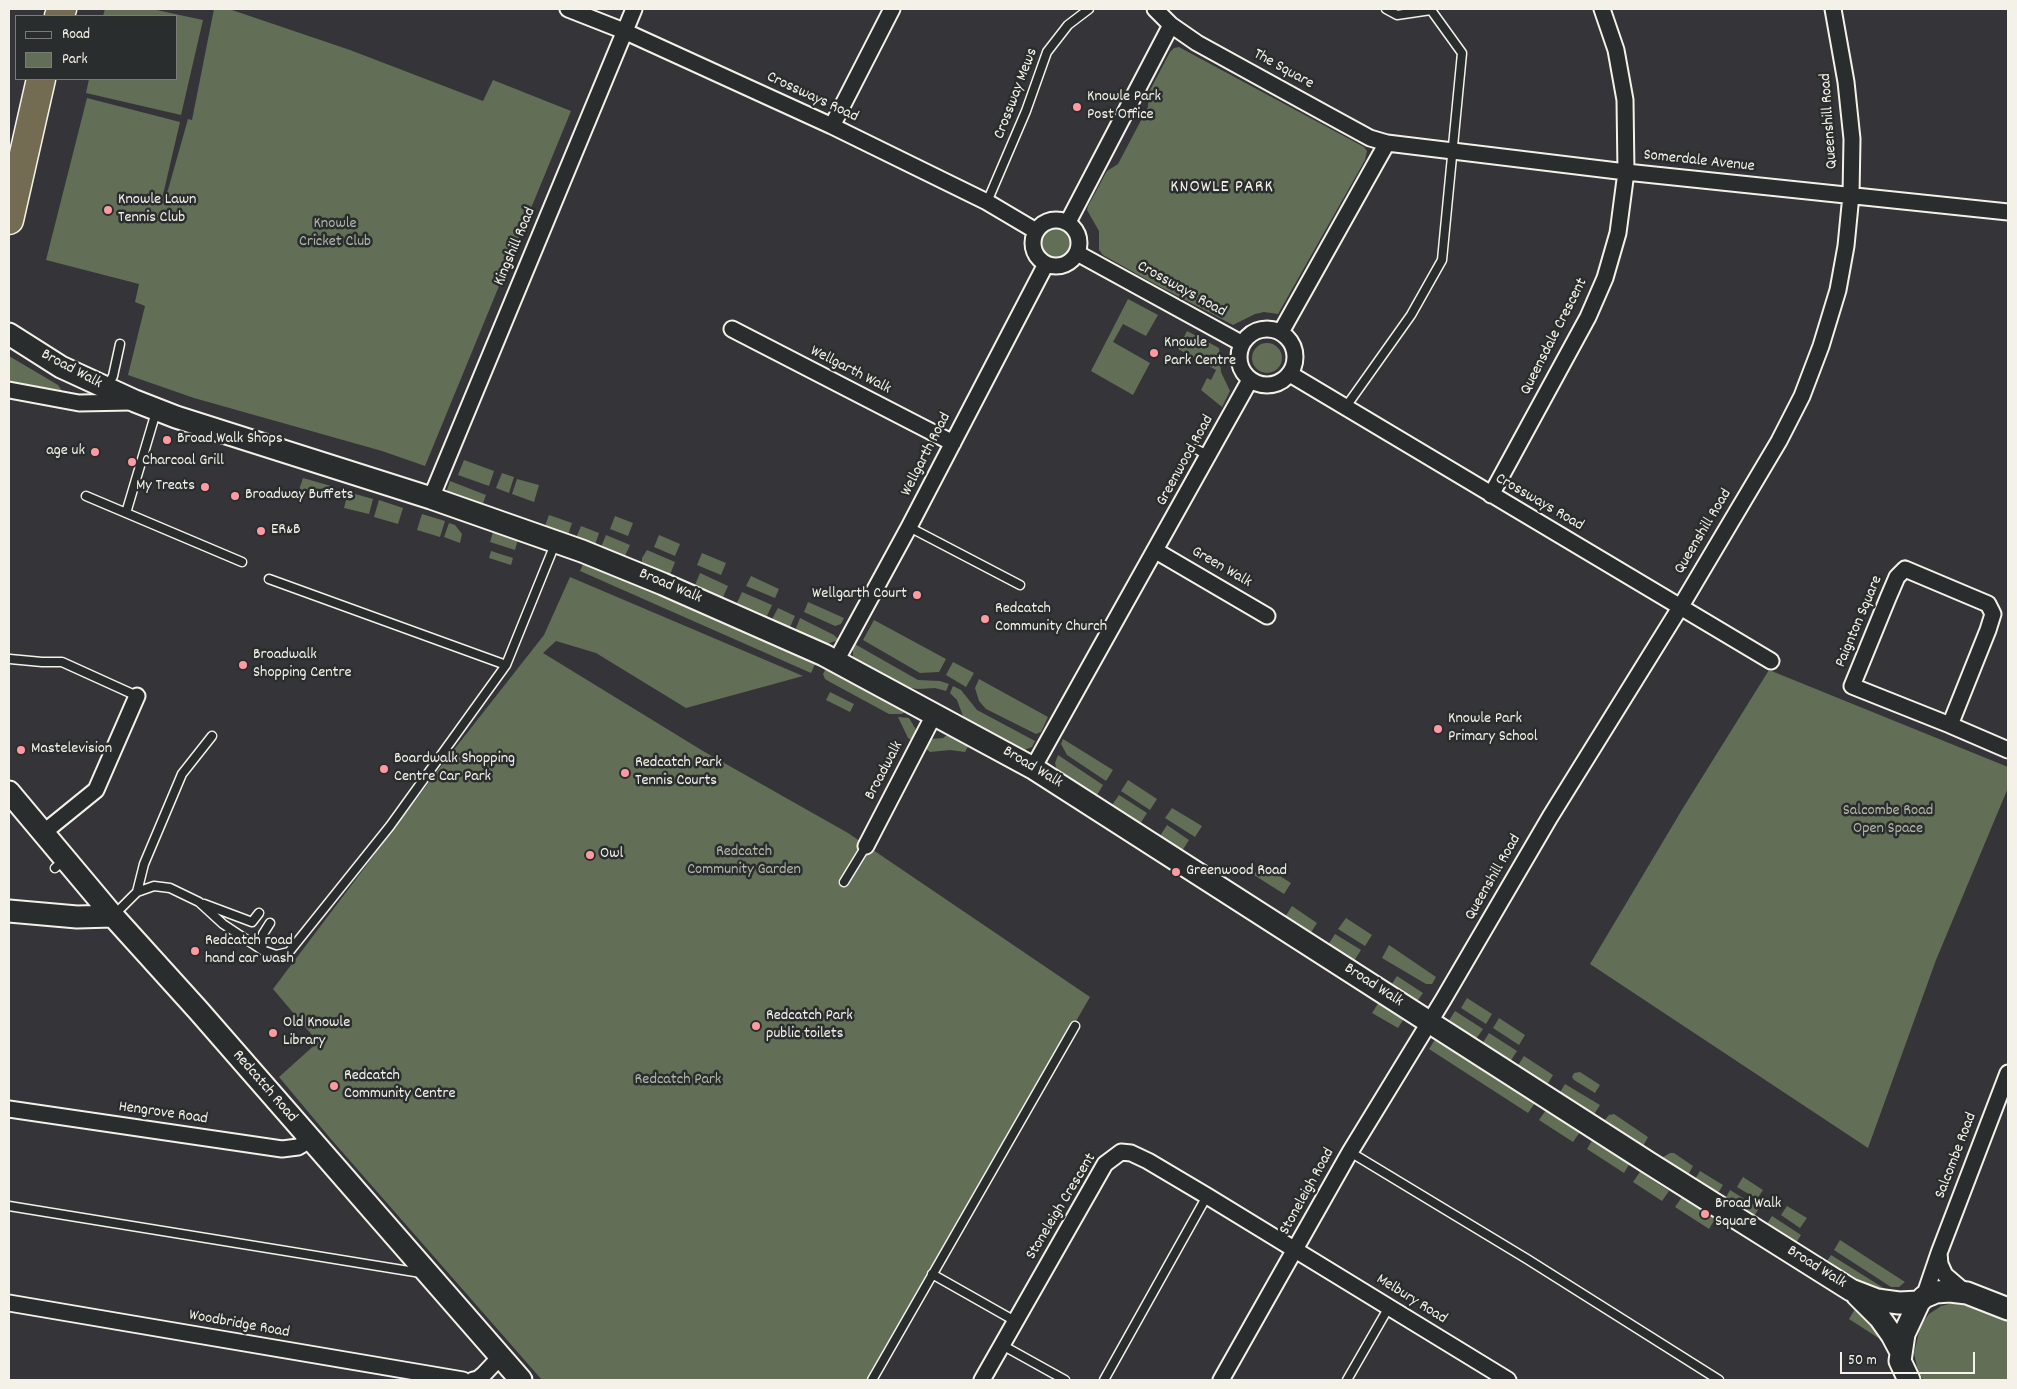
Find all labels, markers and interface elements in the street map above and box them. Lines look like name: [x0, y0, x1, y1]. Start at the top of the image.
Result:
legend: [15, 15, 178, 80]
text: Road: [62, 24, 90, 46]
street label: Crossway Mews: [991, 46, 1043, 142]
street label: The Square: [1249, 46, 1317, 94]
text: Park: [62, 49, 88, 71]
street label: Crossways Road: [763, 68, 861, 128]
street label: Queenshill Road: [1817, 73, 1843, 169]
place label: Knowle Park Post Office: [1087, 88, 1161, 126]
marker: Knowle Park Post Office: [1071, 101, 1083, 113]
street label: Somerdale Avenue: [1643, 147, 1755, 177]
district label: KNOWLE PARK: [1169, 178, 1275, 200]
place label: Knowle Lawn Tennis Club: [118, 191, 196, 229]
marker: Knowle Lawn Tennis Club: [102, 204, 114, 216]
street label: Kingshill Road: [491, 205, 541, 289]
park label: Knowle Cricket Club: [299, 215, 371, 253]
street label: Crossways Road: [1133, 258, 1229, 322]
street label: Queensdale Crescent: [1517, 275, 1593, 399]
place label: Knowle Park Centre: [1164, 334, 1236, 372]
street label: Wellgarth Walk: [806, 342, 894, 400]
street label: Broad Walk: [37, 346, 105, 394]
marker: Knowle Park Centre: [1148, 347, 1160, 359]
street label: Wellgarth Road: [898, 410, 956, 500]
street label: Greenwood Road: [1153, 412, 1219, 510]
place label: Broad Walk Shops: [177, 430, 283, 450]
marker: Broad Walk Shops: [161, 434, 173, 446]
place label: age uk: [46, 442, 85, 462]
marker: age uk: [89, 446, 101, 458]
place label: Charcoal Grill: [142, 452, 224, 472]
marker: Charcoal Grill: [126, 456, 138, 468]
street label: Crossways Road: [1491, 470, 1587, 536]
place label: My Treats: [136, 477, 195, 497]
marker: My Treats: [199, 481, 211, 493]
place label: Broadway Buffets: [245, 486, 354, 506]
street label: Queenshill Road: [1671, 486, 1737, 578]
marker: Broadway Buffets: [229, 490, 241, 502]
place label: ER&B: [271, 521, 301, 541]
marker: ER&B: [255, 525, 267, 537]
street label: Green Walk: [1188, 543, 1254, 593]
street label: Broad Walk: [636, 565, 704, 609]
street label: Paignton Square: [1832, 573, 1888, 671]
place label: Wellgarth Court: [812, 585, 907, 605]
marker: Wellgarth Court: [911, 589, 923, 601]
place label: Redcatch Community Church: [995, 600, 1107, 638]
marker: Redcatch Community Church: [979, 613, 991, 625]
place label: Broadwalk Shopping Centre: [253, 646, 351, 684]
marker: Broadwalk Shopping Centre: [237, 659, 249, 671]
place label: Knowle Park Primary School: [1448, 710, 1538, 748]
marker: Knowle Park Primary School: [1432, 723, 1444, 735]
street label: Broadwalk: [862, 738, 908, 804]
place label: Mastelevision: [31, 740, 112, 760]
street label: Broad Walk: [999, 743, 1065, 793]
marker: Mastelevision: [15, 744, 27, 756]
place label: Boardwalk Shopping Centre Car Park: [394, 750, 515, 788]
place label: Redcatch Park Tennis Courts: [635, 754, 722, 792]
marker: Boardwalk Shopping Centre Car Park: [378, 763, 390, 775]
marker: Redcatch Park Tennis Courts: [619, 767, 631, 779]
park label: Salcombe Road Open Space: [1843, 802, 1933, 840]
street label: Queenshill Road: [1462, 832, 1526, 924]
park label: Redcatch Community Garden: [687, 843, 801, 881]
place label: Owl: [600, 845, 623, 865]
marker: Owl: [584, 849, 596, 861]
place label: Greenwood Road: [1186, 862, 1287, 882]
marker: Greenwood Road: [1170, 866, 1182, 878]
place label: Redcatch road hand car wash: [205, 932, 294, 970]
marker: Redcatch road hand car wash: [189, 945, 201, 957]
street label: Broad Walk: [1340, 960, 1406, 1012]
place label: Redcatch Park public toilets: [766, 1007, 853, 1045]
place label: Old Knowle Library: [283, 1014, 350, 1052]
marker: Redcatch Park public toilets: [750, 1020, 762, 1032]
marker: Old Knowle Library: [267, 1027, 279, 1039]
street label: Redcatch Road: [227, 1047, 301, 1127]
place label: Redcatch Community Centre: [344, 1067, 455, 1105]
park label: Redcatch Park: [635, 1071, 721, 1091]
marker: Redcatch Community Centre: [328, 1080, 340, 1092]
street label: Hengrove Road: [117, 1098, 209, 1130]
street label: Salcombe Road: [1932, 1110, 1982, 1202]
street label: Stoneleigh Road: [1276, 1145, 1340, 1239]
street label: Stoneleigh Crescent: [1023, 1150, 1101, 1264]
place label: Broad Walk Square: [1715, 1195, 1781, 1233]
marker: Broad Walk Square: [1699, 1208, 1711, 1220]
street label: Broad Walk: [1783, 1242, 1849, 1294]
street label: Melbury Road: [1372, 1271, 1450, 1329]
street label: Woodbridge Road: [187, 1307, 291, 1343]
scale bar: [1842, 1342, 1977, 1374]
text: 50 m: [1848, 1350, 1877, 1372]

